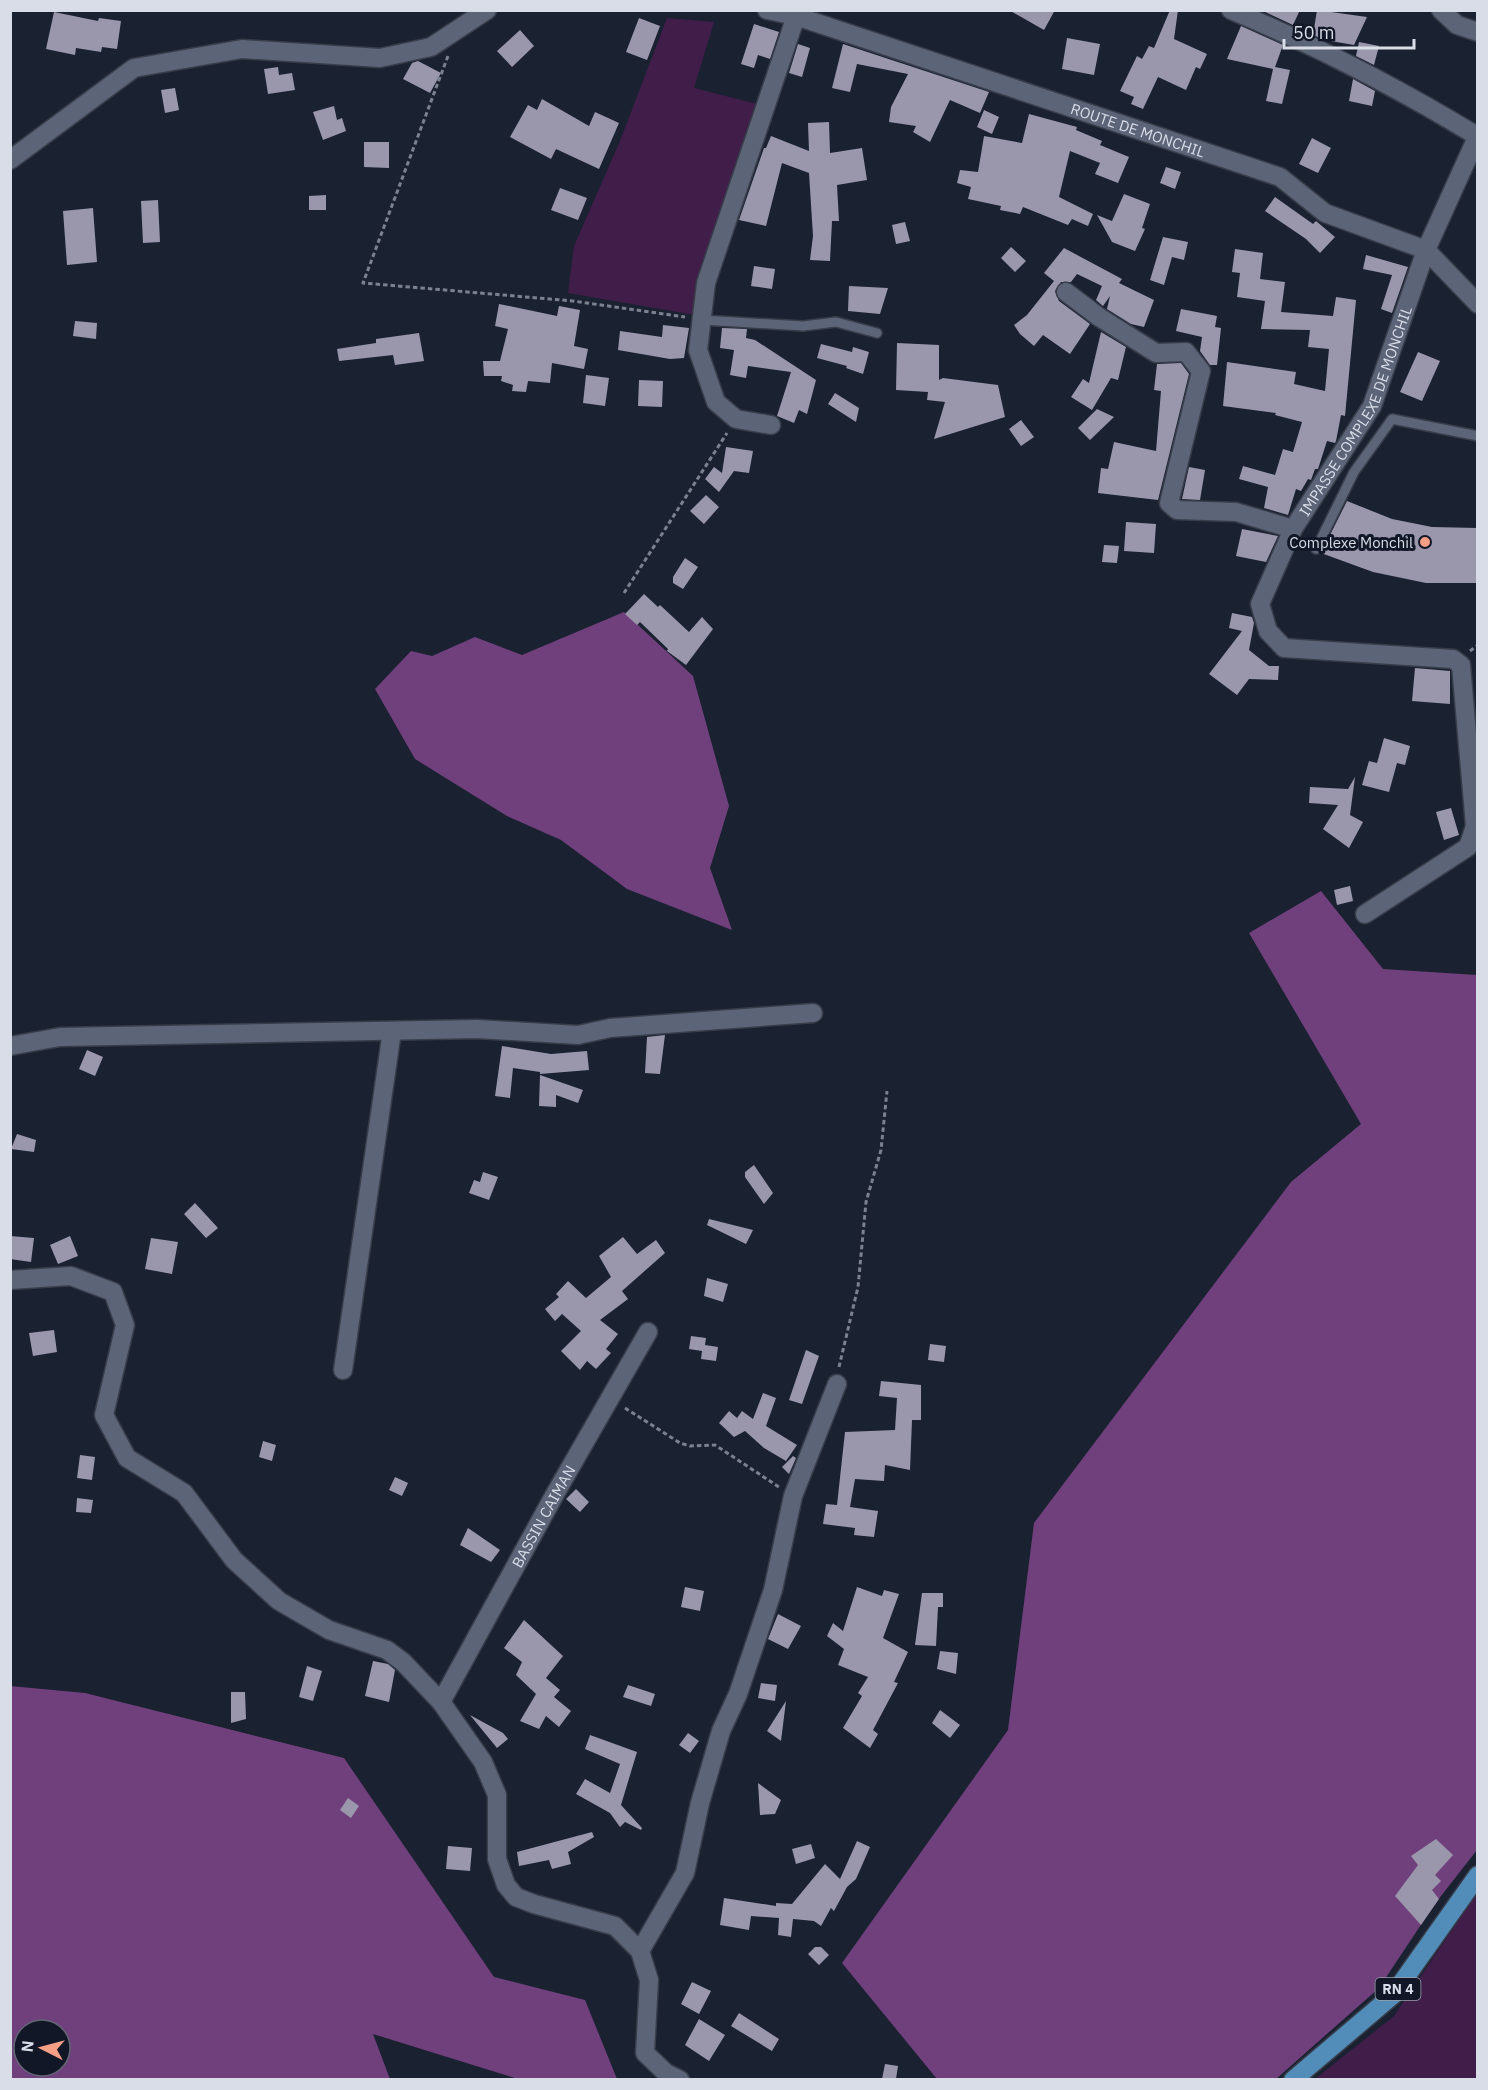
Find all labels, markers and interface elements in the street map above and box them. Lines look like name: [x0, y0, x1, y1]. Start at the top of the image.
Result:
scale bar: [1284, 12, 1414, 50]
text: 50 m: [1293, 21, 1335, 44]
street label: ROUTE DE MONCHIL: [1068, 99, 1208, 161]
street label: IMPASSE COMPLEXE DE MONCHIL: [1295, 303, 1416, 519]
place label: Complexe Monchil: [1289, 533, 1413, 552]
marker: Complexe Monchil: [1418, 535, 1432, 549]
street label: BASSIN CAIMAN: [507, 1462, 579, 1571]
road number: RN 4: [1376, 1978, 1420, 2000]
north arrow: [12, 2018, 72, 2078]
text: N: [17, 2040, 38, 2053]

